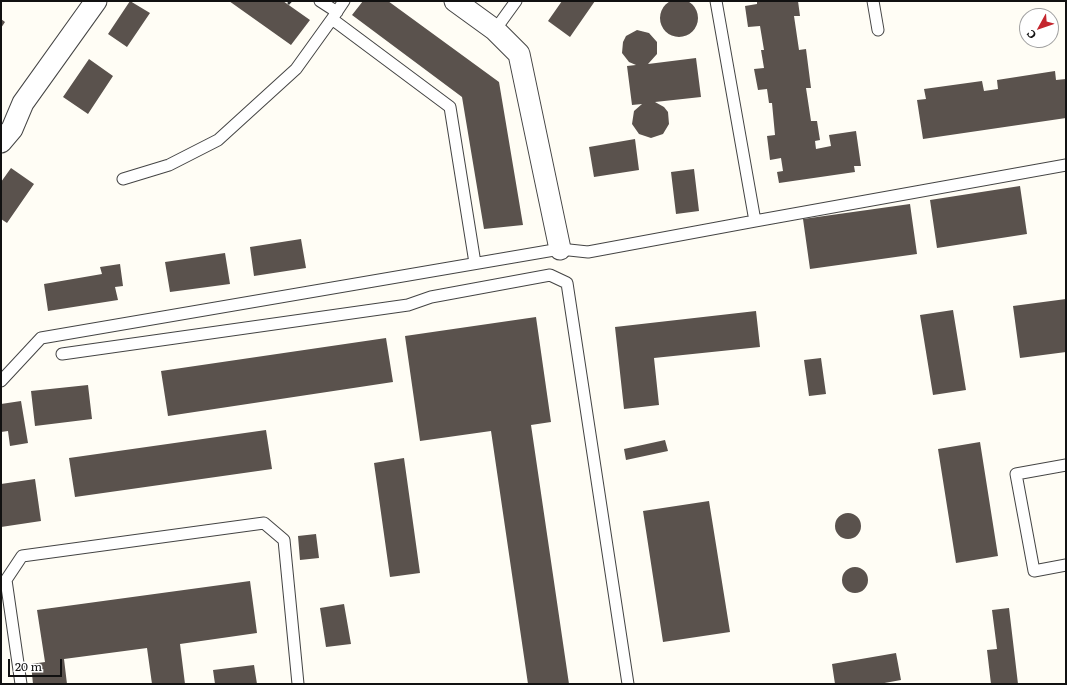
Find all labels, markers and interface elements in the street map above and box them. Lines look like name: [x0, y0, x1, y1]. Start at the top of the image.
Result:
north arrow: [1019, 8, 1059, 48]
text: С: [1022, 27, 1039, 43]
scale bar: [10, 651, 64, 677]
text: 20 m: [15, 657, 42, 675]

